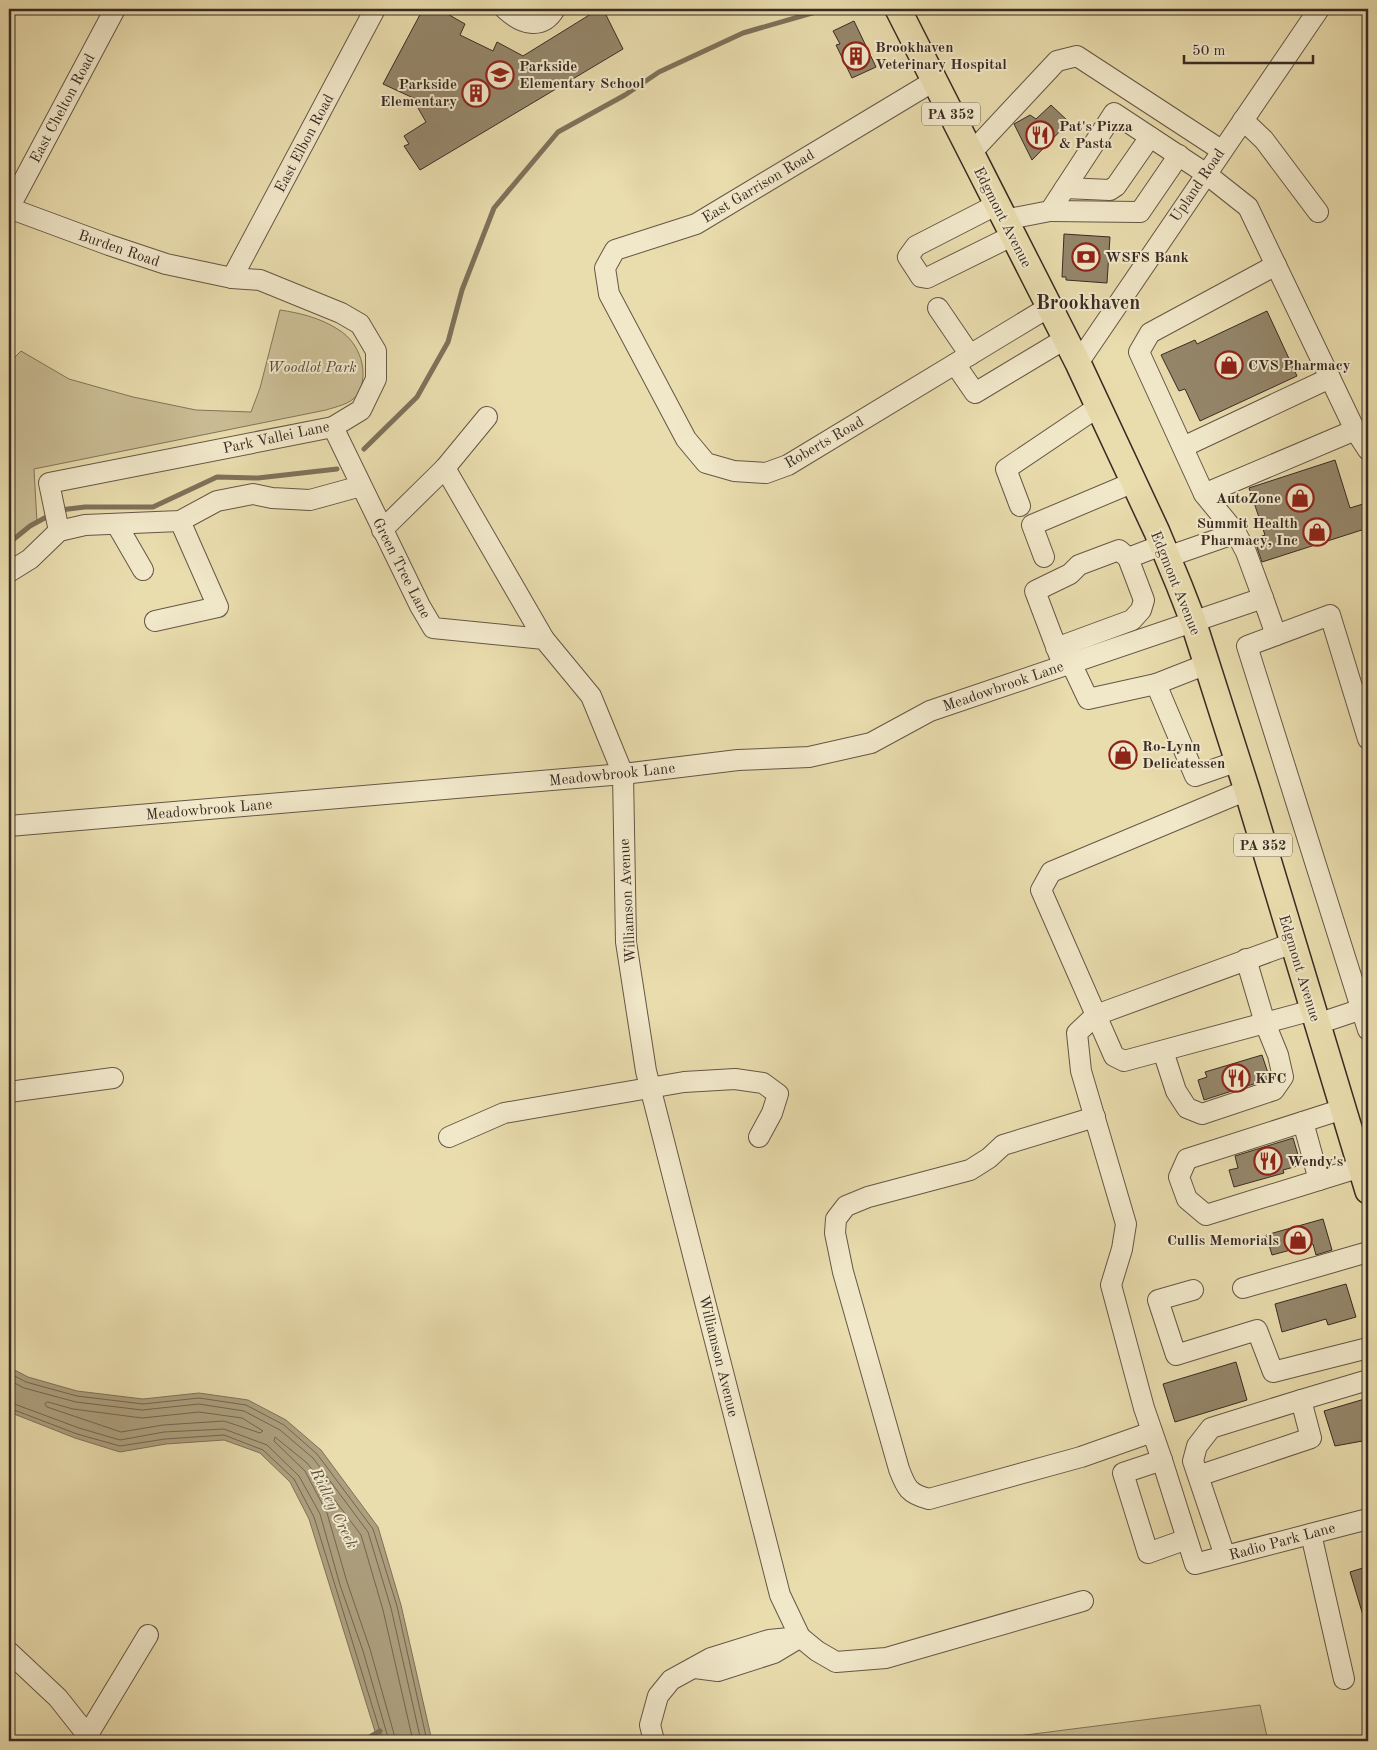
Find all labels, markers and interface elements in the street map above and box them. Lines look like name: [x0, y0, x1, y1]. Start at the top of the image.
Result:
scale bar: [1184, 32, 1313, 64]
building icon: Brookhaven Veterinary Hospital: [841, 41, 871, 71]
place label: Brookhaven Veterinary Hospital: [875, 41, 1007, 73]
text: 50 m: [1192, 44, 1226, 59]
street label: East Chelton Road: [28, 51, 98, 166]
school or university icon: Parkside Elementary School: [485, 60, 515, 90]
place label: Parkside Elementary School: [519, 60, 645, 92]
place label: Parkside Elementary: [380, 78, 457, 110]
building icon: Parkside Elementary: [461, 78, 491, 108]
street label: East Elbon Road: [273, 92, 338, 195]
road number: PA 352: [922, 102, 980, 126]
restaurant icon: Pat's Pizza & Pasta: [1025, 120, 1055, 150]
place label: Pat's Pizza & Pasta: [1059, 120, 1133, 152]
street label: Upland Road: [1168, 146, 1228, 225]
street label: East Garrison Road: [700, 148, 818, 227]
street label: Edgmont Avenue: [970, 165, 1034, 271]
street label: Burden Road: [76, 228, 161, 270]
bank icon: WSFS Bank: [1071, 242, 1101, 272]
place label: WSFS Bank: [1105, 251, 1190, 266]
district label: Brookhaven: [1036, 294, 1140, 314]
shop icon: CVS Pharmacy: [1214, 350, 1244, 380]
place label: CVS Pharmacy: [1248, 359, 1351, 374]
park label: Woodlot Park: [267, 361, 357, 376]
street label: Roberts Road: [783, 415, 867, 472]
street label: Park Vallei Lane: [222, 420, 331, 457]
shop icon: AutoZone: [1285, 483, 1315, 513]
place label: AutoZone: [1216, 492, 1281, 507]
street label: Green Tree Lane: [369, 516, 432, 621]
place label: Summit Health Pharmacy, Inc: [1197, 517, 1298, 549]
shop icon: Summit Health Pharmacy, Inc: [1302, 517, 1332, 547]
street label: Edgmont Avenue: [1147, 529, 1202, 638]
street label: Meadowbrook Lane: [941, 660, 1066, 715]
shop icon: Ro-Lynn Delicatessen: [1108, 740, 1138, 770]
place label: Ro-Lynn Delicatessen: [1142, 740, 1225, 772]
street label: Meadowbrook Lane: [548, 761, 676, 790]
street label: Meadowbrook Lane: [145, 797, 273, 823]
road number: PA 352: [1234, 834, 1292, 856]
street label: Williamson Avenue: [618, 838, 639, 964]
street label: Edgmont Avenue: [1275, 913, 1322, 1024]
restaurant icon: KFC: [1221, 1063, 1251, 1093]
place label: KFC: [1255, 1072, 1287, 1087]
restaurant icon: Wendy's: [1253, 1146, 1283, 1176]
place label: Wendy's: [1287, 1155, 1343, 1170]
shop icon: Cullis Memorials: [1283, 1225, 1313, 1255]
place label: Cullis Memorials: [1167, 1234, 1279, 1249]
street label: Williamson Avenue: [695, 1294, 740, 1419]
water label: Ridley Creek: [306, 1465, 360, 1552]
street label: Radio Park Lane: [1228, 1521, 1337, 1564]

